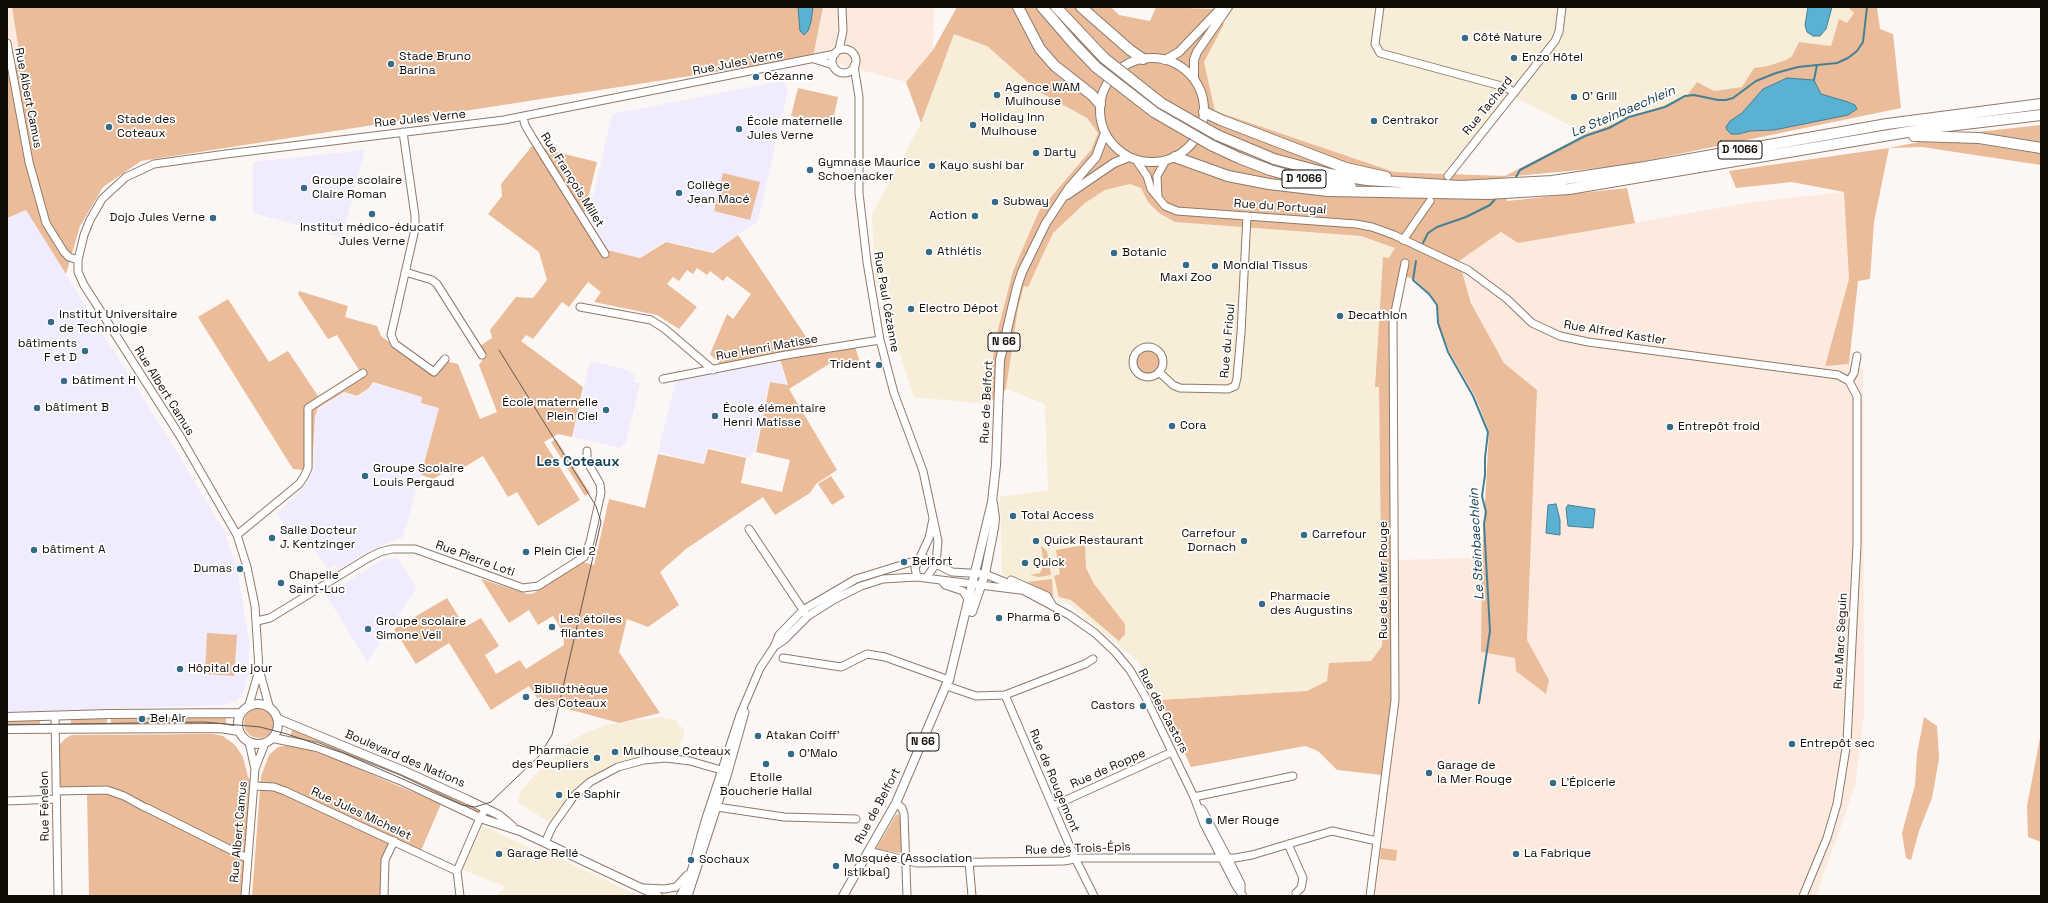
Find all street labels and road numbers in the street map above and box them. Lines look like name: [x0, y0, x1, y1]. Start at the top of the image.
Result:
street label: Rue Albert Camus: [11, 47, 45, 149]
street label: Rue Jules Verne: [692, 47, 784, 79]
street label: Rue Tachard: [1460, 74, 1516, 138]
street label: Rue Jules Verne: [374, 107, 466, 131]
street label: Rue François Millet: [537, 130, 607, 230]
road number: D 1066: [1718, 141, 1762, 159]
road number: D 1066: [1282, 170, 1326, 188]
street label: Rue du Portugal: [1233, 197, 1327, 217]
street label: Rue Paul Cézanne: [870, 251, 902, 353]
street label: Rue du Frioul: [1218, 303, 1238, 379]
street label: Rue Alfred Kastler: [1563, 318, 1667, 348]
street label: Rue Henri Matisse: [715, 332, 819, 364]
road number: N 66: [988, 333, 1020, 351]
street label: Rue Albert Camus: [131, 344, 197, 438]
street label: Rue de Belfort: [978, 360, 996, 444]
street label: Rue de la Mer Rouge: [1377, 521, 1391, 639]
street label: Rue Pierre Loti: [433, 538, 517, 580]
street label: Rue Marc Seguin: [1831, 592, 1851, 690]
street label: Rue des Castors: [1135, 666, 1191, 756]
street label: Boulevard des Nations: [343, 727, 467, 791]
street label: Rue de Rougemont: [1026, 727, 1082, 835]
road number: N 66: [907, 733, 939, 751]
street label: Rue de Roppe: [1068, 746, 1148, 792]
street label: Rue de Belfort: [852, 766, 904, 846]
street label: Rue Fénelon: [37, 770, 53, 842]
street label: Rue Albert Camus: [227, 781, 251, 883]
street label: Rue Jules Michelet: [309, 784, 413, 844]
street label: Rue des Trois-Épis: [1025, 840, 1131, 858]

